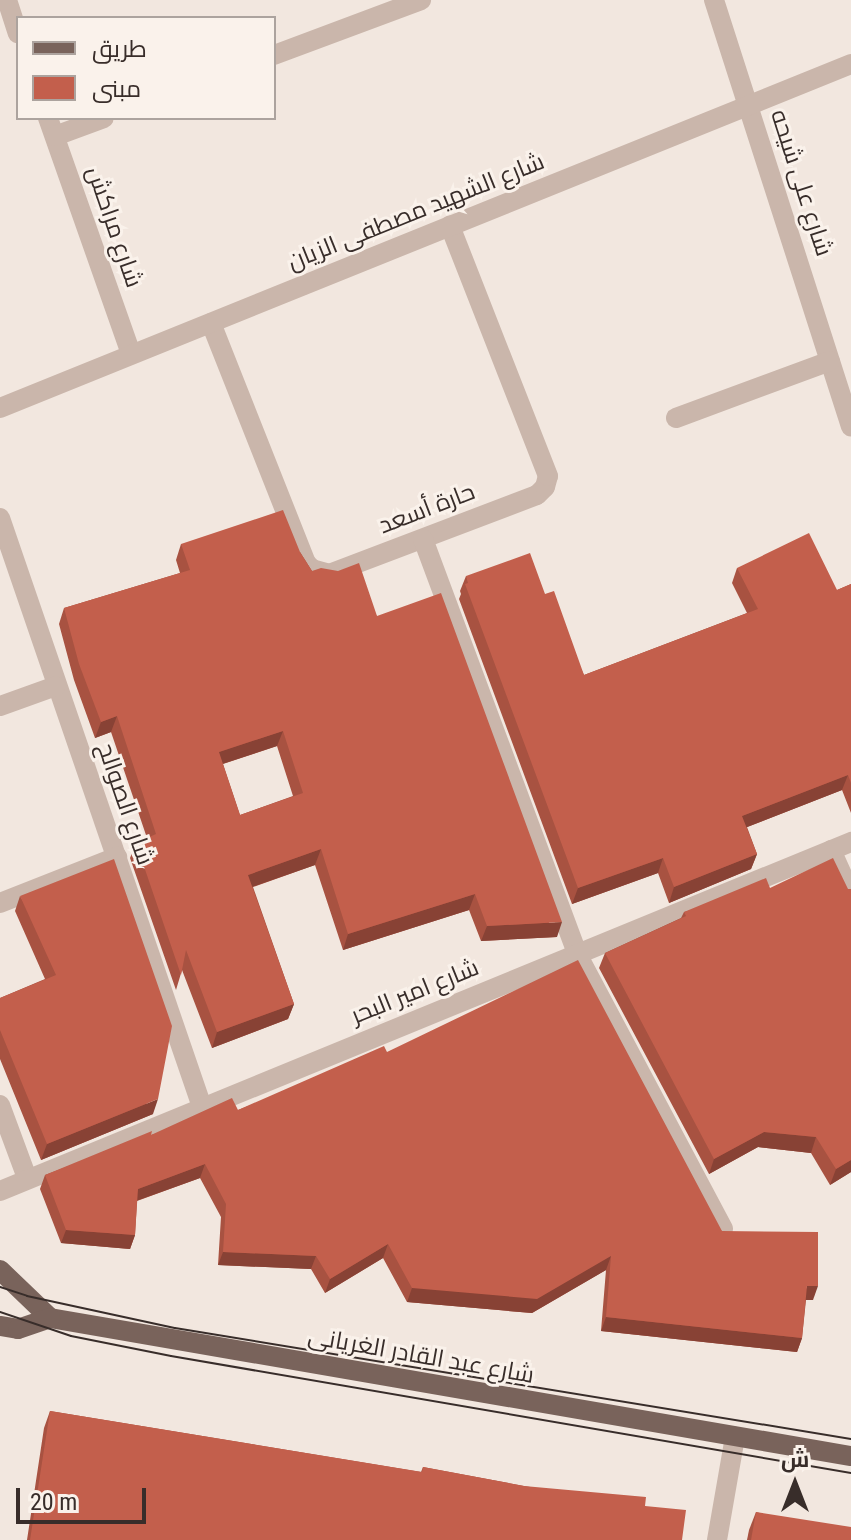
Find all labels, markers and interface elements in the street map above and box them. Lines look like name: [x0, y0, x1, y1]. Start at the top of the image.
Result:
legend: [16, 16, 276, 120]
text: طريق: [92, 35, 147, 63]
text: مبنى: [92, 75, 141, 103]
street label: شارع على شيحه: [764, 106, 838, 260]
street label: شارع الشهيد مصطفى الزيان: [283, 147, 549, 277]
street label: شارع مراكش: [80, 163, 148, 291]
street label: حارة أسعد: [375, 478, 479, 540]
street label: شارع الصوالح: [91, 739, 159, 869]
street label: شارع امير البحر: [347, 953, 483, 1031]
street label: شارع عبد القادر الغريانى: [306, 1322, 536, 1390]
north arrow: [755, 1444, 835, 1524]
text: ش: [781, 1447, 809, 1472]
scale bar: [20, 1472, 150, 1522]
text: 20 m: [30, 1488, 77, 1516]

